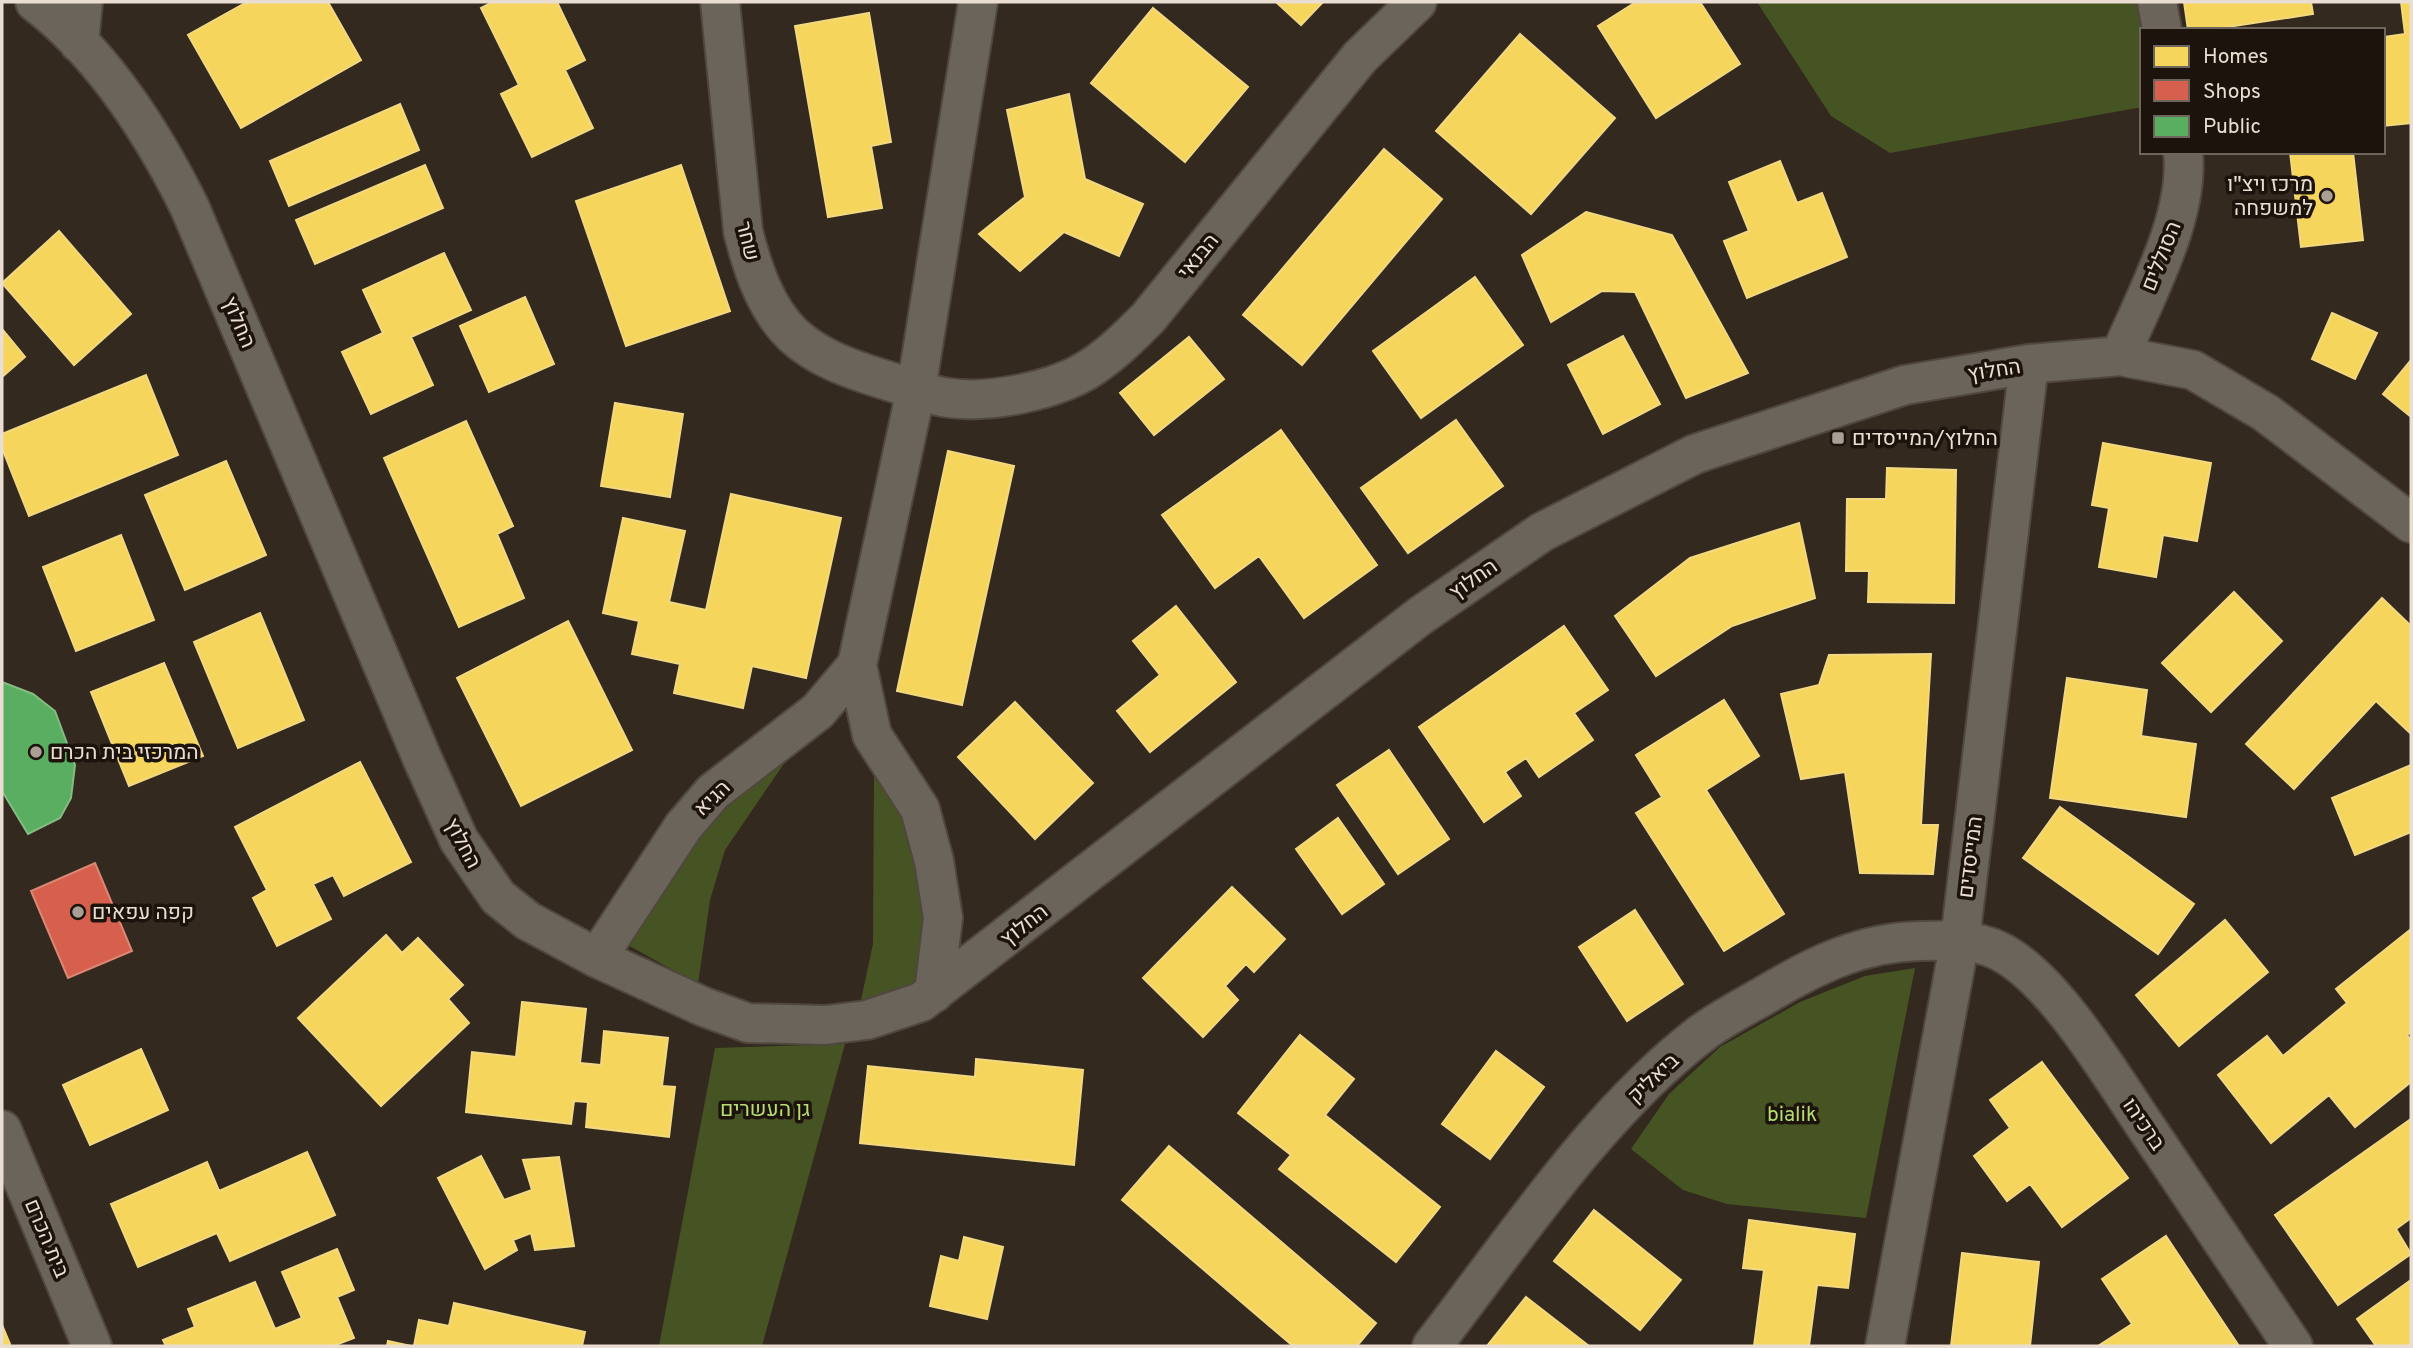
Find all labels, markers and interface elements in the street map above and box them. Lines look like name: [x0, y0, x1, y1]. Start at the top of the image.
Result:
legend: [2140, 28, 2385, 154]
text: Homes: [2203, 44, 2268, 71]
text: Shops: [2203, 79, 2261, 106]
text: Public: [2203, 114, 2261, 141]
place label: מרכז ויצ"ו למשפחה: [2227, 172, 2313, 223]
marker: מרכז ויצ"ו למשפחה: [2319, 188, 2335, 204]
street label: הסוללים: [2136, 218, 2189, 296]
street label: שחר: [729, 219, 764, 264]
street label: הבנאי: [1173, 229, 1226, 285]
street label: החלוץ: [215, 293, 260, 352]
street label: החלוץ: [1966, 354, 2023, 389]
place label: החלוץ/המייסדים: [1852, 426, 1998, 453]
marker: החלוץ/המייסדים: [1830, 430, 1846, 446]
street label: החלוץ: [1444, 554, 1503, 607]
place label: המרכזי בית הכרם: [50, 740, 199, 767]
marker: המרכזי בית הכרם: [28, 744, 44, 760]
street label: הגיא: [689, 775, 737, 823]
street label: החלוץ: [437, 814, 486, 874]
street label: המייסדים: [1953, 815, 1990, 900]
street label: החלוץ: [996, 899, 1054, 953]
place label: קפה עפאים: [92, 900, 194, 927]
marker: קפה עפאים: [70, 904, 86, 920]
street label: ביאליק: [1622, 1048, 1686, 1110]
street label: ברכיהו: [2115, 1093, 2170, 1156]
park label: גן העשרים: [720, 1097, 810, 1124]
park label: bialik: [1767, 1102, 1817, 1129]
street label: בית הכרם: [17, 1195, 74, 1282]

